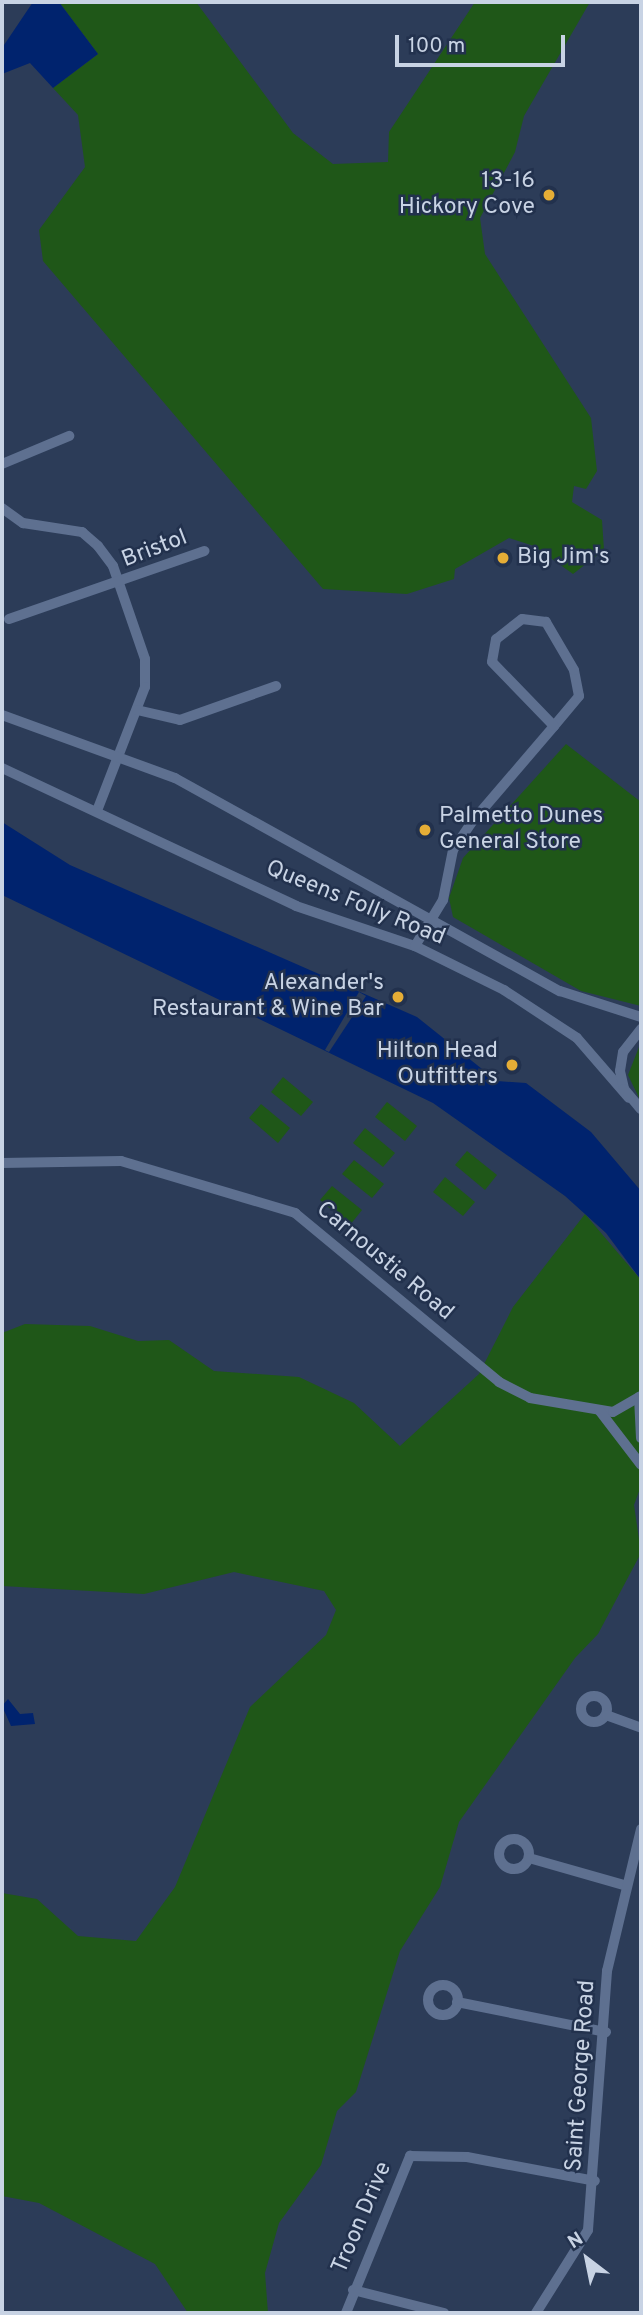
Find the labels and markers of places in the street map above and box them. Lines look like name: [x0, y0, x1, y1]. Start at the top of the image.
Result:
place label: 13-16 Hickory Cove: [399, 168, 535, 222]
marker: 13-16 Hickory Cove: [541, 187, 557, 203]
place label: Big Jim's: [517, 544, 610, 572]
marker: Big Jim's: [495, 550, 511, 566]
place label: Palmetto Dunes General Store: [439, 803, 603, 857]
marker: Palmetto Dunes General Store: [417, 822, 433, 838]
place label: Alexander's Restaurant & Wine Bar: [151, 970, 384, 1024]
marker: Alexander's Restaurant & Wine Bar: [390, 989, 406, 1005]
place label: Hilton Head Outfitters: [377, 1038, 498, 1092]
marker: Hilton Head Outfitters: [504, 1057, 520, 1073]

